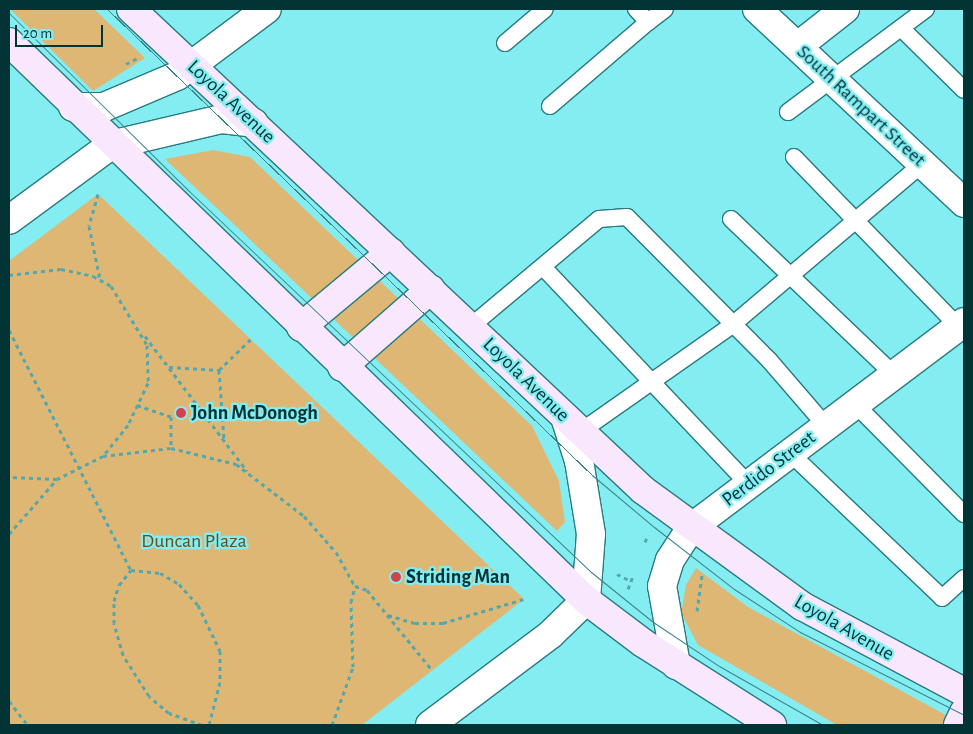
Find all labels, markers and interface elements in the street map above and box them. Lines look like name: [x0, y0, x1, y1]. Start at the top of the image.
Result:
scale bar: [18, 15, 105, 47]
text: 20 m: [23, 26, 52, 41]
street label: South Rampart Street: [792, 40, 930, 172]
street label: Loyola Avenue: [182, 55, 280, 149]
street label: Loyola Avenue: [478, 333, 574, 427]
place label: John McDonogh: [191, 401, 318, 425]
marker: John McDonogh: [175, 407, 187, 419]
street label: Perdido Street: [717, 426, 821, 512]
park label: Duncan Plaza: [141, 529, 247, 553]
place label: Striding Man: [406, 565, 510, 589]
marker: Striding Man: [390, 571, 402, 583]
street label: Loyola Avenue: [790, 590, 898, 666]

